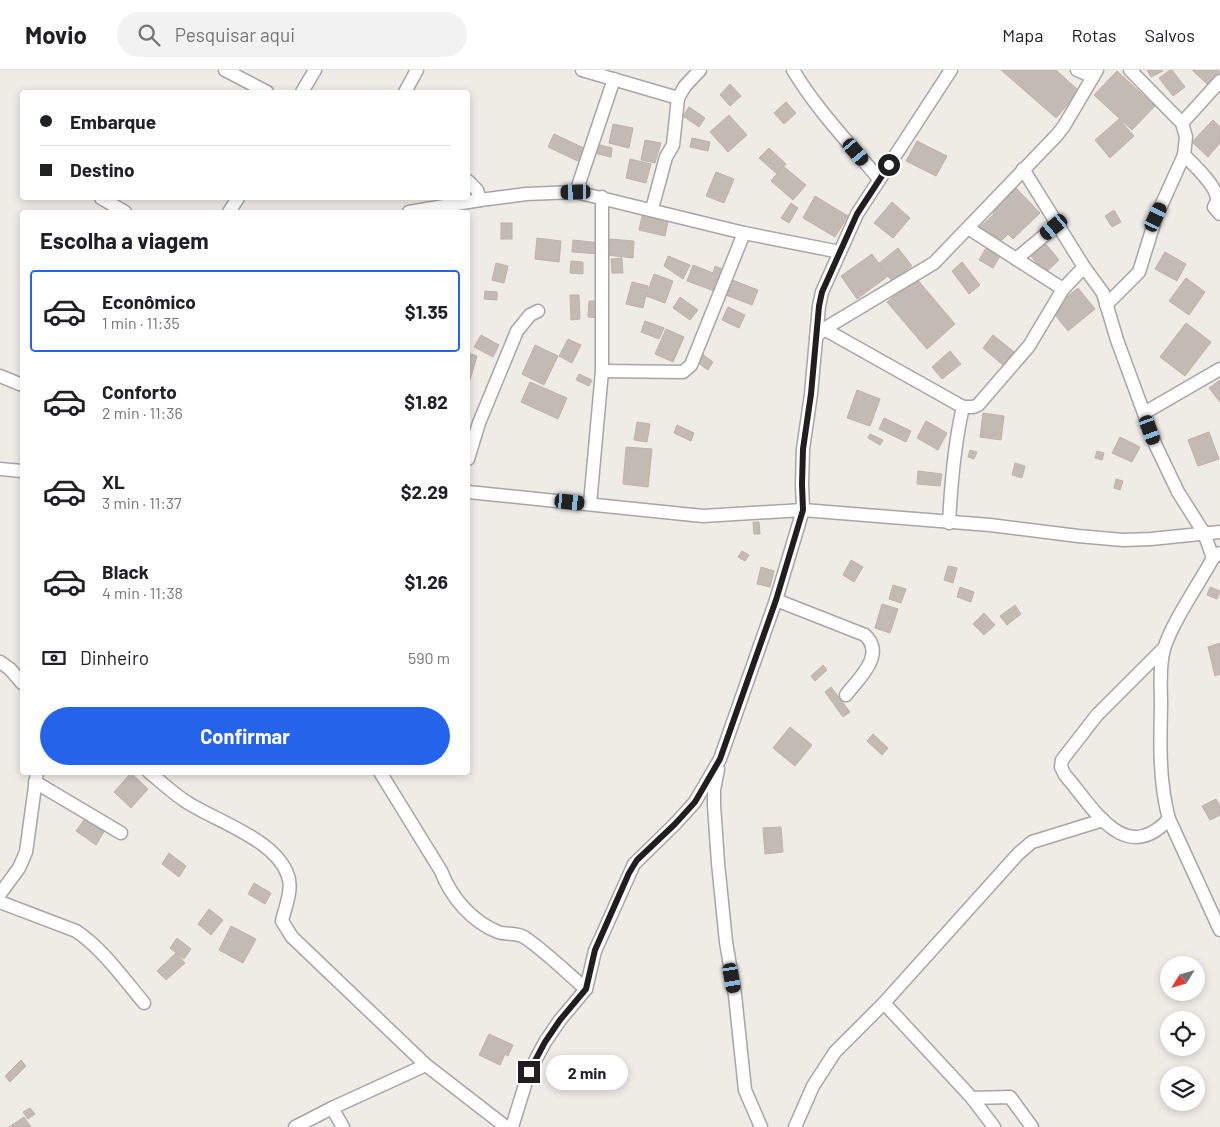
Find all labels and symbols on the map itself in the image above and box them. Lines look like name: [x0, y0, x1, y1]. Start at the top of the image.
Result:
car: [840, 136, 871, 168]
route start: [878, 154, 900, 176]
car: [560, 184, 591, 200]
car: [1142, 200, 1169, 234]
car: [1037, 212, 1070, 242]
car: [1137, 413, 1162, 447]
car: [554, 493, 585, 511]
north arrow: [1160, 956, 1205, 1001]
car: [722, 962, 741, 994]
callout: 2 min: [546, 1054, 629, 1090]
route end: [518, 1061, 540, 1083]

